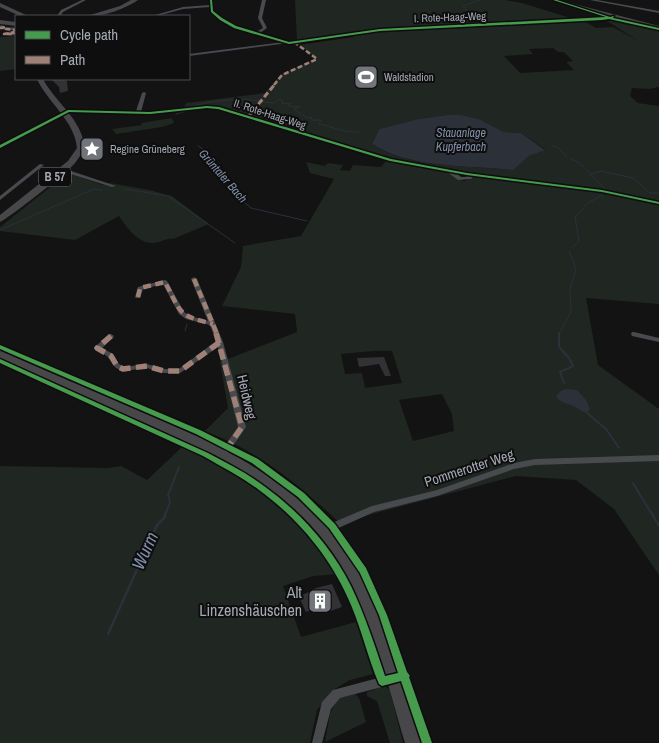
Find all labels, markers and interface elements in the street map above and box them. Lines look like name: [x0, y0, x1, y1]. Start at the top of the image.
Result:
street label: I. Rote-Haag-Weg: [414, 9, 486, 25]
legend: [15, 15, 190, 80]
text: Cycle path: [60, 24, 118, 45]
text: Path: [60, 49, 85, 70]
sports icon: Waldstadion: [353, 64, 379, 90]
place label: Waldstadion: [384, 70, 434, 84]
street label: II. Rote-Haag-Weg: [232, 96, 308, 132]
water label: Stauanlage Kupferbach: [436, 125, 486, 155]
place icon: Regine Grüneberg: [79, 136, 105, 162]
place label: Regine Grüneberg: [110, 142, 185, 156]
water label: Grüntaler Bach: [195, 146, 251, 206]
road number: B 57: [39, 168, 71, 186]
street label: Heidweg: [233, 373, 261, 422]
street label: Pommerotter Weg: [422, 445, 517, 491]
water label: Wurm: [125, 528, 164, 574]
place label: Alt Linzenshäuschen: [199, 581, 302, 621]
building icon: Alt Linzenshäuschen: [307, 588, 333, 614]

